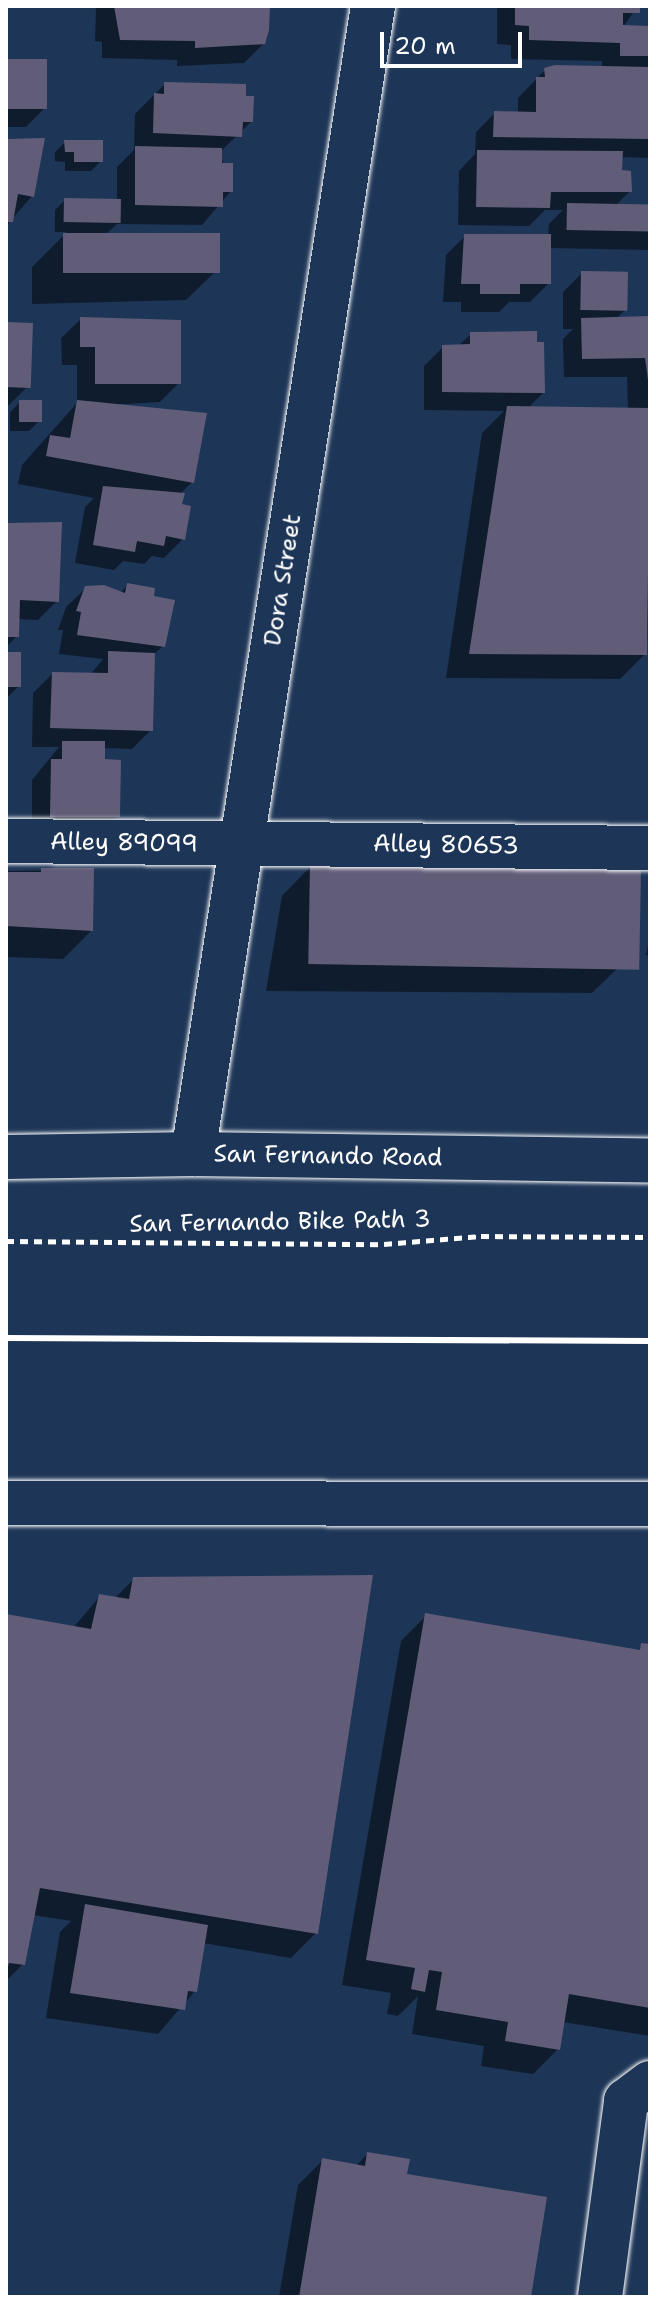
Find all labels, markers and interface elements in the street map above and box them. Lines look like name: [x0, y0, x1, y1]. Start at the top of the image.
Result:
scale bar: [384, 16, 526, 66]
text: 20 m: [394, 30, 456, 62]
street label: Dora Street: [258, 512, 308, 648]
street label: Alley 89099: [50, 827, 198, 859]
street label: Alley 80653: [373, 829, 519, 861]
street label: San Fernando Road: [213, 1140, 443, 1172]
street label: San Fernando Bike Path 3: [129, 1205, 431, 1239]

